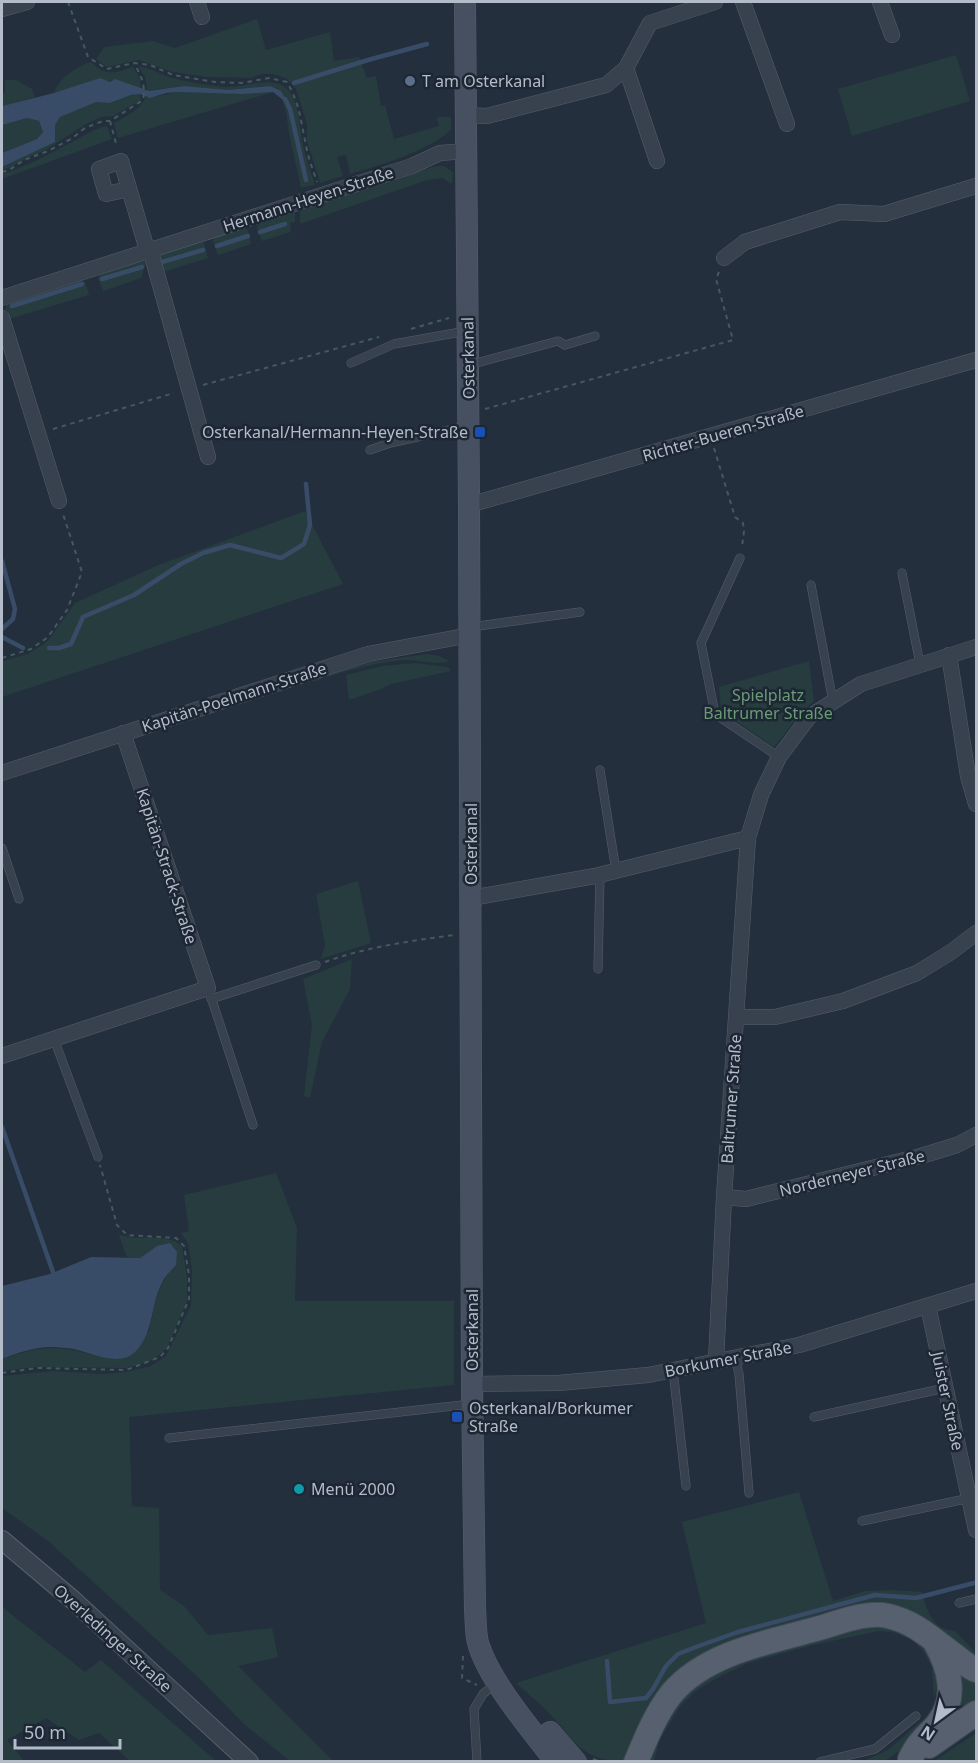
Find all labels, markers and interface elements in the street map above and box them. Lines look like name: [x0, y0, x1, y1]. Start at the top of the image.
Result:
place label: T am Osterkanal: [422, 70, 545, 92]
marker: T am Osterkanal: [403, 74, 417, 88]
street label: Hermann-Heyen-Straße: [220, 161, 396, 237]
street label: Osterkanal: [456, 317, 480, 399]
street label: Richter-Bueren-Straße: [640, 399, 806, 467]
place label: Osterkanal/Hermann-Heyen-Straße: [202, 421, 468, 443]
marker: Osterkanal/Hermann-Heyen-Straße: [473, 425, 487, 439]
street label: Kapitän-Poelmann-Straße: [139, 657, 329, 737]
park label: Spielplatz Baltrumer Straße: [703, 684, 833, 724]
street label: Kapitän-Strack-Straße: [131, 785, 203, 947]
street label: Osterkanal: [460, 803, 482, 885]
street label: Baltrumer Straße: [716, 1034, 746, 1164]
street label: Norderneyer Straße: [777, 1144, 927, 1202]
street label: Osterkanal: [461, 1289, 483, 1371]
street label: Borkumer Straße: [663, 1336, 793, 1382]
street label: Juister Straße: [926, 1348, 969, 1452]
place label: Osterkanal/Borkumer Straße: [469, 1397, 633, 1437]
marker: Osterkanal/Borkumer Straße: [450, 1410, 464, 1424]
place label: Menü 2000: [311, 1478, 395, 1500]
marker: Menü 2000: [292, 1482, 306, 1496]
street label: Overledinger Straße: [49, 1579, 177, 1697]
north arrow: [906, 1691, 966, 1751]
scale bar: [15, 1712, 120, 1750]
text: 50 m: [24, 1720, 66, 1744]
text: N: [916, 1721, 939, 1746]

